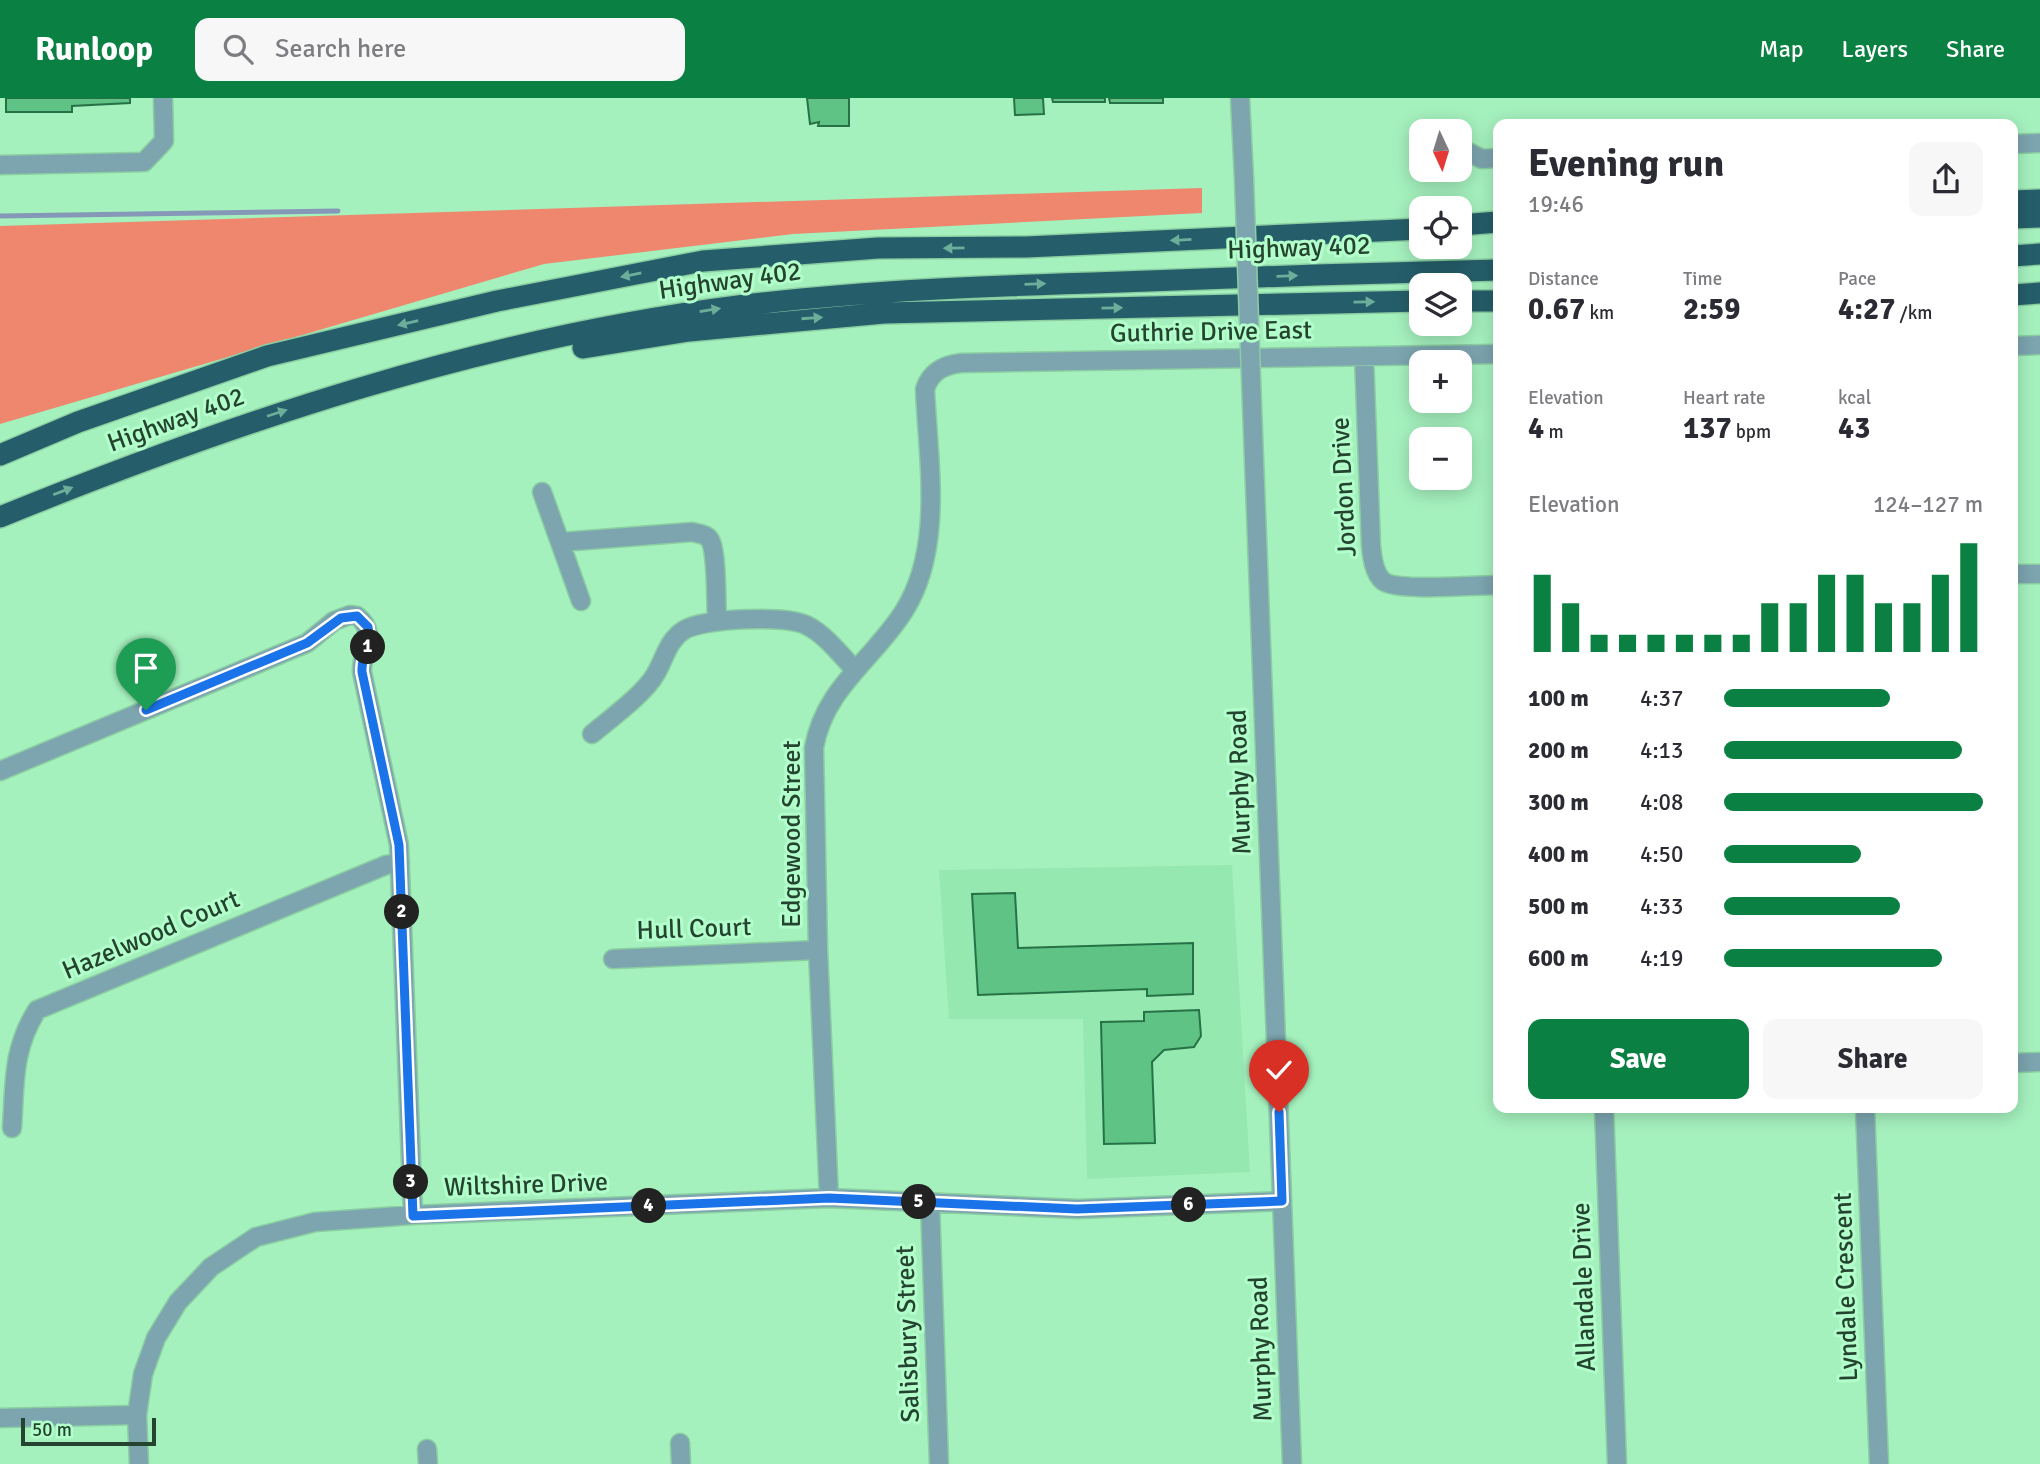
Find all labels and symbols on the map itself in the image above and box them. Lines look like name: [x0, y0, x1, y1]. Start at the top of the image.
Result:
north arrow: [1409, 119, 1472, 182]
street label: Highway 402: [1227, 230, 1371, 266]
one-way arrow: [1170, 234, 1192, 245]
one-way arrow: [943, 242, 965, 254]
street label: Highway 402: [657, 255, 803, 307]
one-way arrow: [620, 270, 642, 281]
one-way arrow: [1276, 271, 1298, 282]
one-way arrow: [1024, 279, 1046, 290]
one-way arrow: [1353, 296, 1375, 308]
one-way arrow: [1102, 302, 1124, 313]
one-way arrow: [700, 304, 722, 315]
one-way arrow: [801, 312, 823, 323]
street label: Guthrie Drive East: [1110, 314, 1312, 350]
one-way arrow: [397, 317, 419, 328]
street label: Highway 402: [103, 380, 249, 460]
one-way arrow: [266, 407, 287, 418]
street label: Jordon Drive: [1324, 416, 1364, 558]
one-way arrow: [53, 486, 74, 497]
pin: 1: [350, 630, 386, 664]
pin: [116, 638, 176, 710]
street label: Murphy Road: [1221, 709, 1259, 855]
street label: Edgewood Street: [776, 740, 808, 928]
street label: Hazelwood Court: [57, 883, 245, 987]
pin: 2: [384, 894, 420, 930]
street label: Hull Court: [636, 911, 752, 947]
pin: [1249, 1040, 1309, 1112]
pin: 3: [394, 1164, 428, 1200]
street label: Wiltshire Drive: [443, 1166, 609, 1204]
pin: 5: [902, 1184, 936, 1220]
pin: 4: [632, 1188, 666, 1224]
pin: 6: [1172, 1188, 1206, 1222]
street label: Lyndale Crescent: [1827, 1192, 1865, 1382]
street label: Allandale Drive: [1565, 1202, 1603, 1372]
street label: Salisbury Street: [889, 1245, 927, 1423]
street label: Murphy Road: [1242, 1276, 1280, 1422]
scale bar: [21, 1415, 156, 1447]

